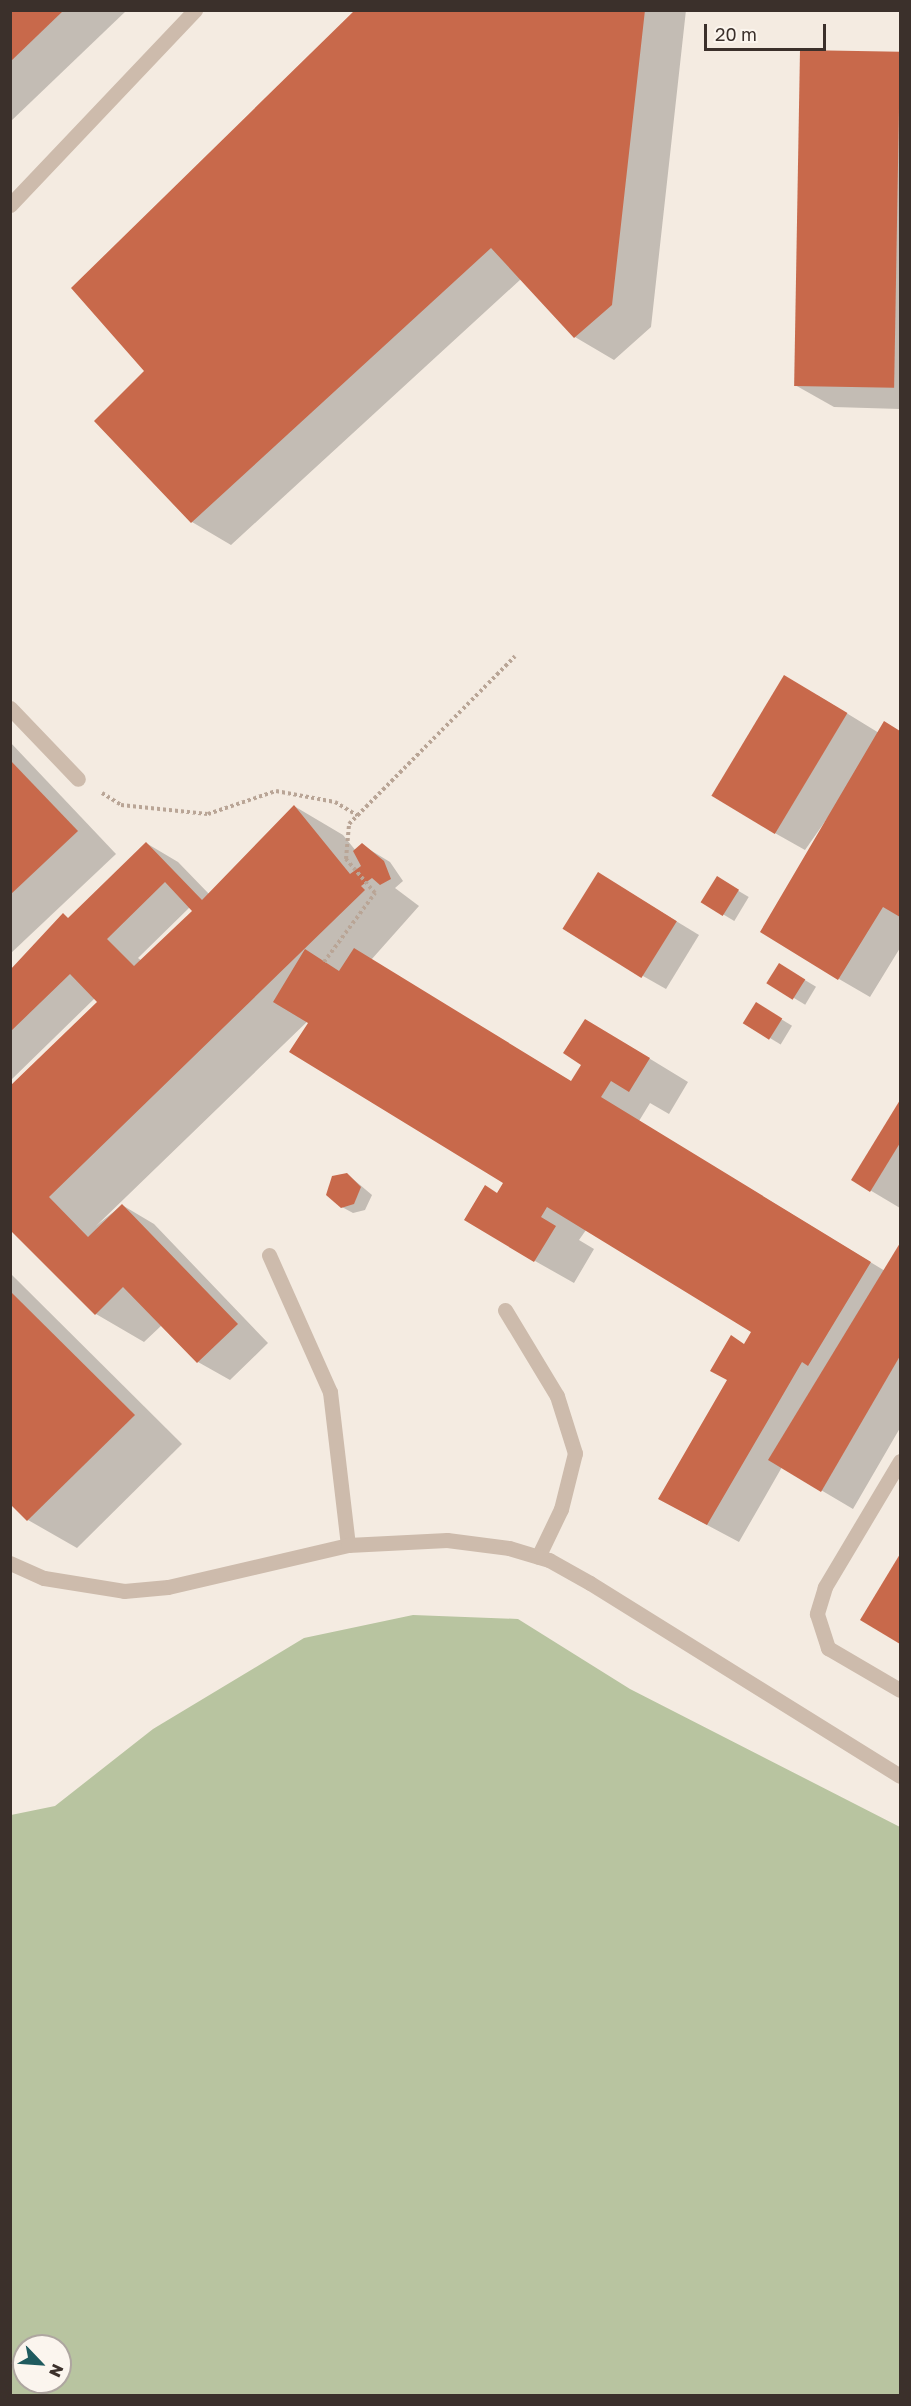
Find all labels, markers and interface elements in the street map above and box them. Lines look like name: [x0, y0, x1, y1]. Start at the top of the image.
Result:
scale bar: [707, 12, 828, 50]
text: 20 m: [715, 23, 757, 45]
north arrow: [12, 2334, 72, 2394]
text: N: [45, 2361, 68, 2380]

